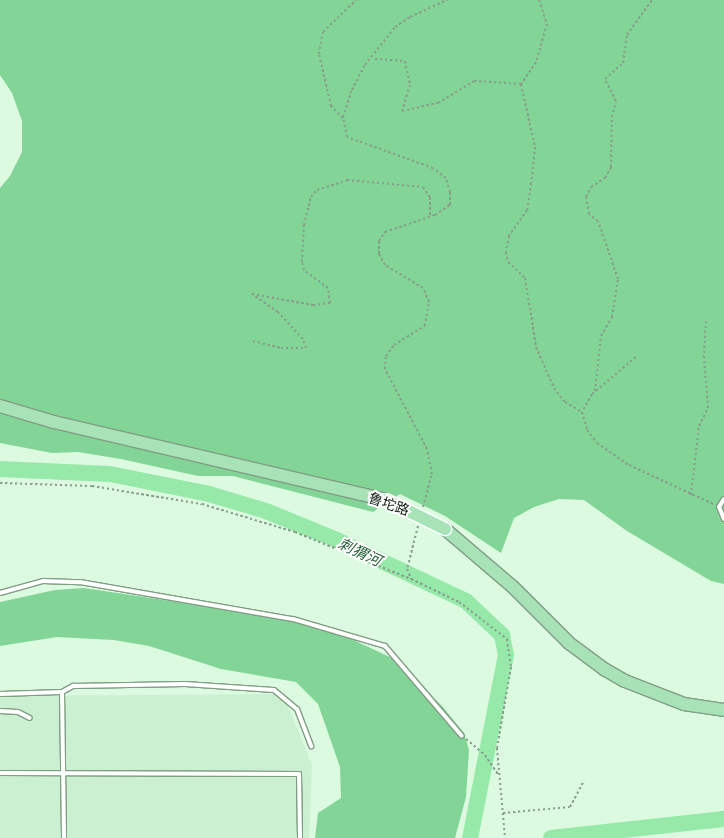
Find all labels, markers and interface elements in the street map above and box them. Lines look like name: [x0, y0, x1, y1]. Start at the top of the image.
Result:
street label: 鲁坨路: [366, 489, 412, 519]
water label: 刺猬河: [336, 534, 384, 570]

